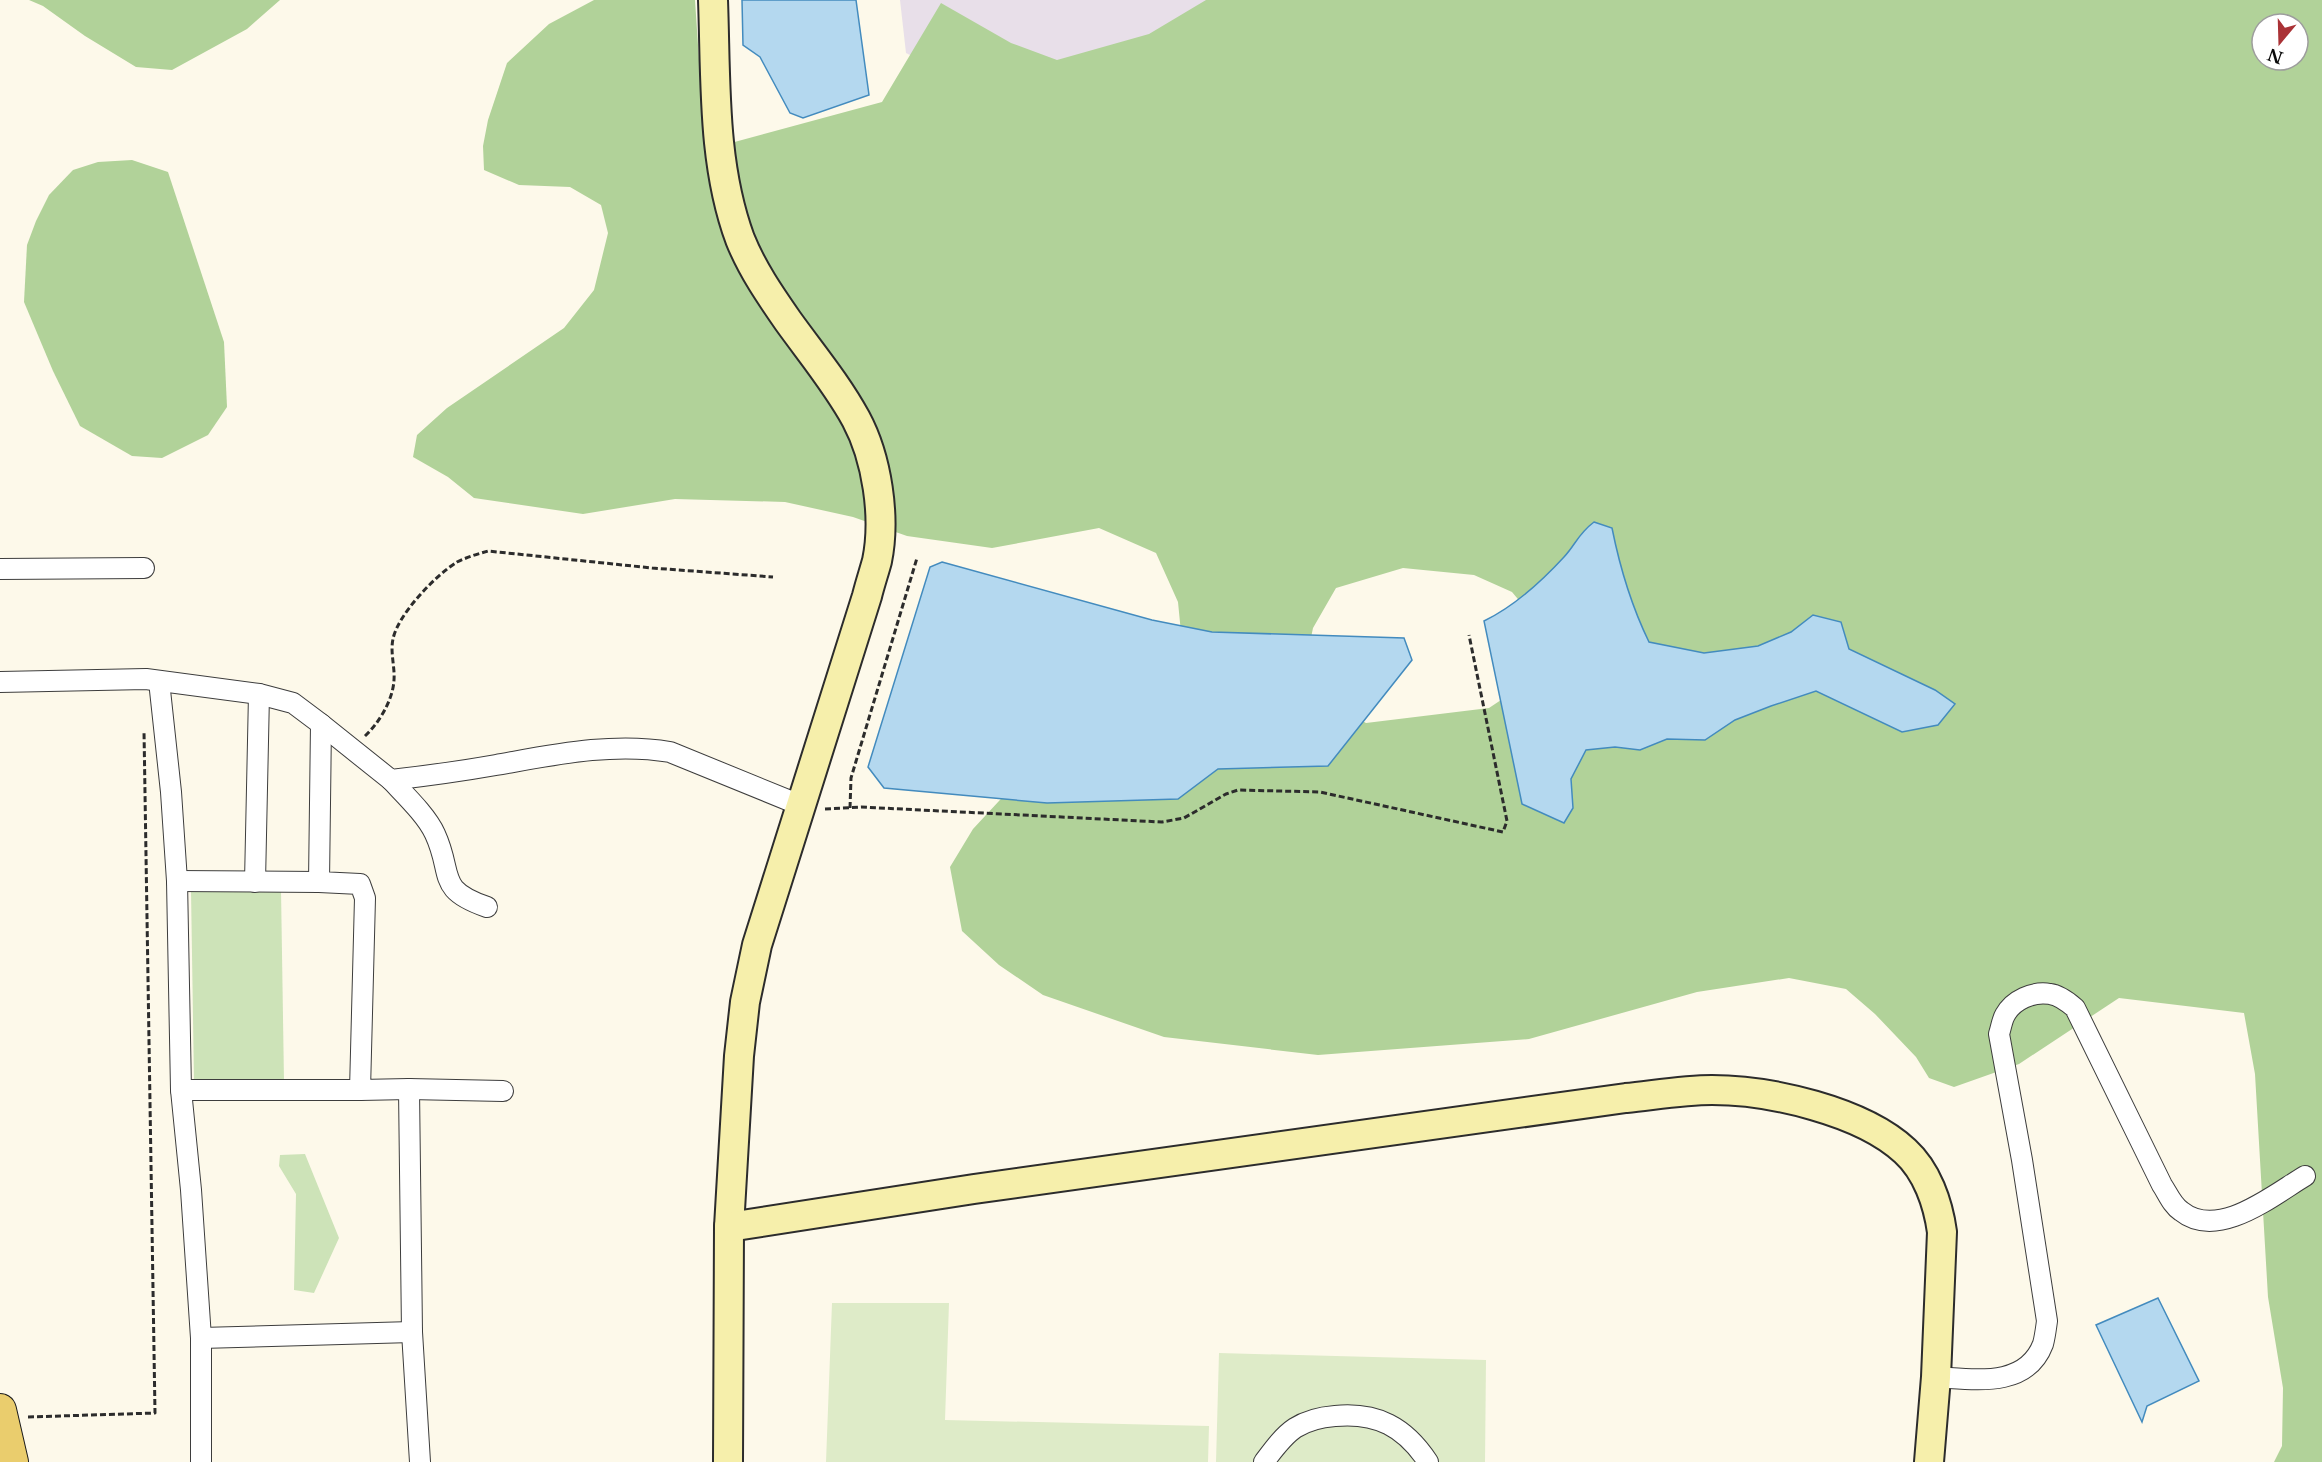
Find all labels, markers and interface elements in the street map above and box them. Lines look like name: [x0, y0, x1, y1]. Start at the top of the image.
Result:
north arrow: [2250, 12, 2310, 72]
text: N: [2265, 44, 2285, 68]

